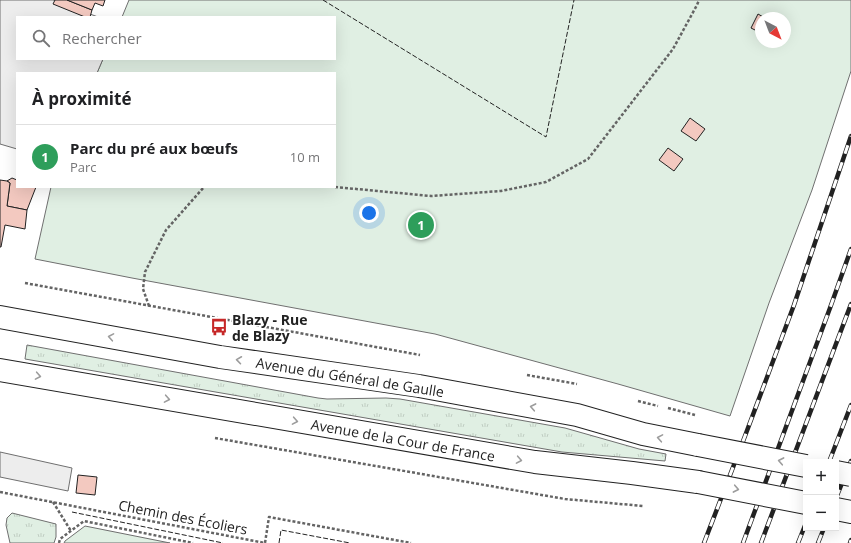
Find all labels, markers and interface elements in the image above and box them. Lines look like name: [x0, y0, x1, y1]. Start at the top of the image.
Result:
north arrow: [755, 12, 791, 48]
search box: [16, 16, 336, 60]
icon: search: [30, 27, 52, 49]
text: Rechercher: [62, 28, 142, 48]
text: À proximité: [32, 87, 131, 110]
text: Parc du pré aux bœufs: [70, 138, 238, 158]
text: 1: [41, 148, 49, 166]
text: 10 m: [290, 148, 320, 166]
text: Parc: [70, 158, 97, 176]
your location: [359, 203, 379, 223]
pin: 1: [408, 210, 434, 240]
place label: Blazy - Rue de Blazy: [232, 310, 307, 345]
bus stop icon: Blazy - Rue de Blazy: [209, 317, 229, 337]
one-way arrow: [108, 333, 114, 342]
street label: Avenue du Général de Gaulle: [255, 353, 445, 401]
one-way arrow: [236, 356, 242, 365]
one-way arrow: [35, 372, 42, 380]
one-way arrow: [163, 394, 170, 402]
one-way arrow: [530, 404, 537, 412]
street label: Avenue de la Cour de France: [310, 414, 497, 466]
one-way arrow: [292, 416, 298, 425]
one-way arrow: [657, 434, 663, 442]
one-way arrow: [516, 455, 522, 464]
one-way arrow: [778, 457, 784, 466]
map controls: [803, 459, 839, 531]
button: +: [803, 459, 839, 495]
one-way arrow: [733, 485, 739, 493]
street label: Chemin des Écoliers: [117, 495, 249, 539]
button: −: [803, 495, 839, 531]

